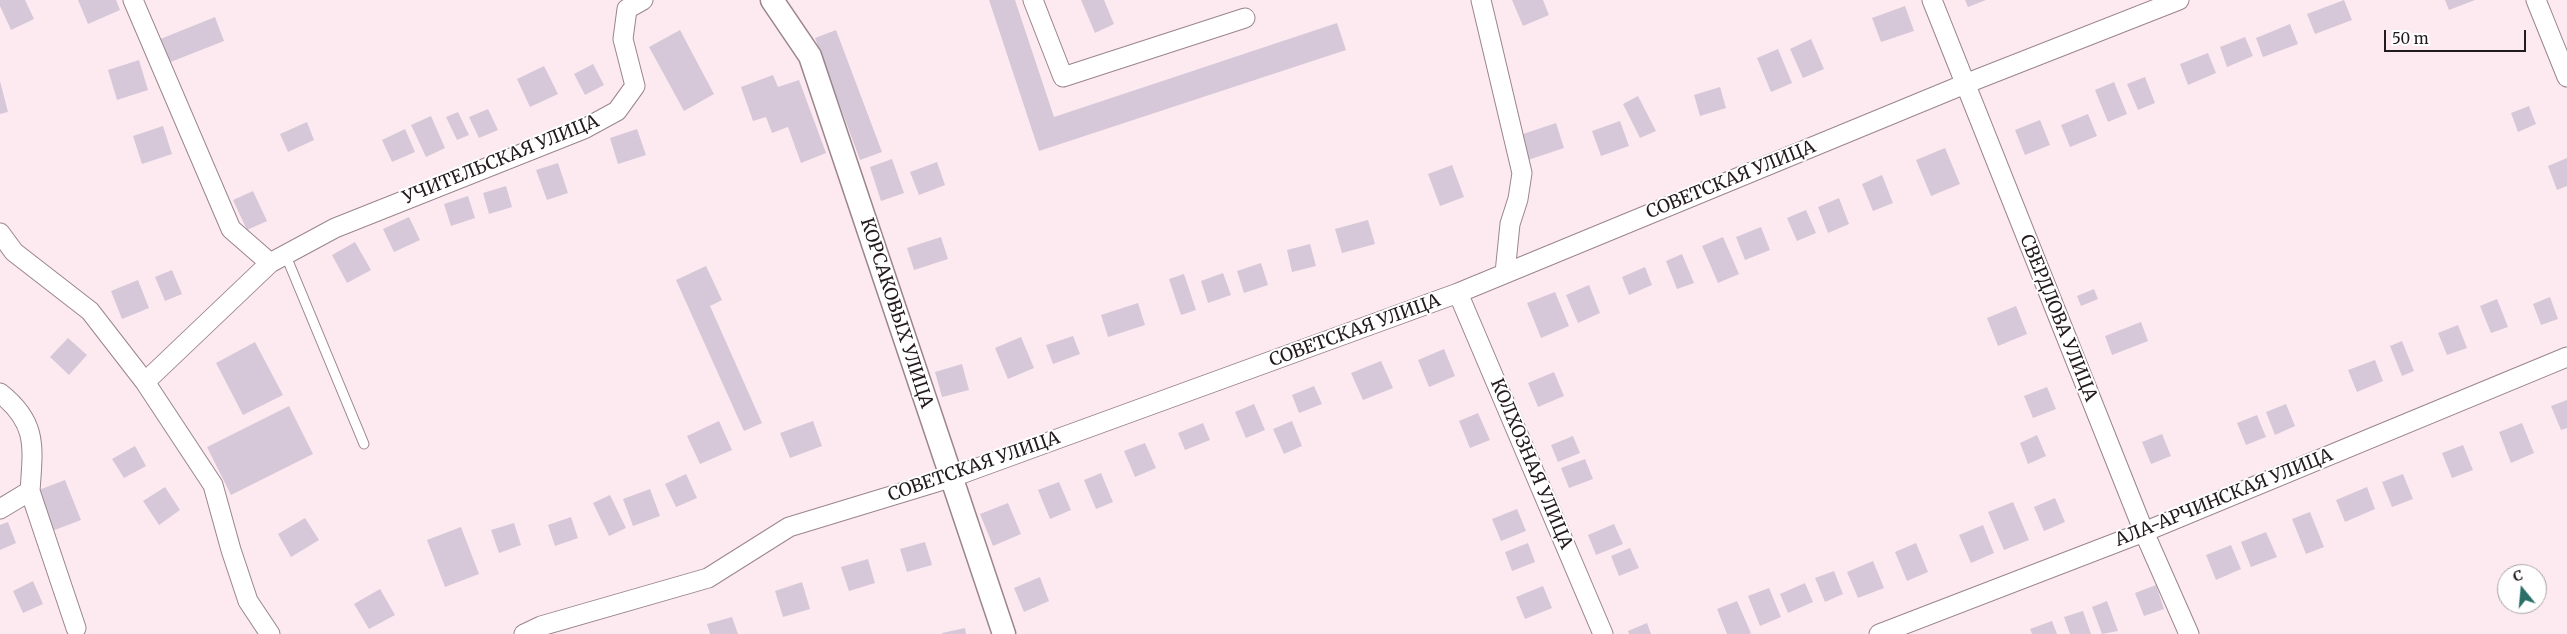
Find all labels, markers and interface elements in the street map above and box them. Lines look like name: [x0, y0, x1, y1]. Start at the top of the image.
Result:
scale bar: [2387, 20, 2530, 52]
text: 50 m: [2392, 29, 2429, 48]
street label: УЧИТЕЛЬСКАЯ УЛИЦА: [400, 111, 602, 209]
street label: СОВЕТСКАЯ УЛИЦА: [1643, 136, 1819, 224]
street label: КОРСАКОВЫХ УЛИЦА: [855, 215, 937, 411]
street label: СВЕРДЛОВА УЛИЦА: [2015, 231, 2101, 405]
street label: СОВЕТСКАЯ УЛИЦА: [1267, 290, 1443, 372]
street label: КОЛХОЗНАЯ УЛИЦА: [1485, 376, 1577, 552]
street label: СОВЕТСКАЯ УЛИЦА: [885, 427, 1063, 507]
street label: АЛА-АРЧИНСКАЯ УЛИЦА: [2112, 444, 2336, 552]
north arrow: [2497, 564, 2547, 614]
text: С: [2511, 566, 2525, 586]

